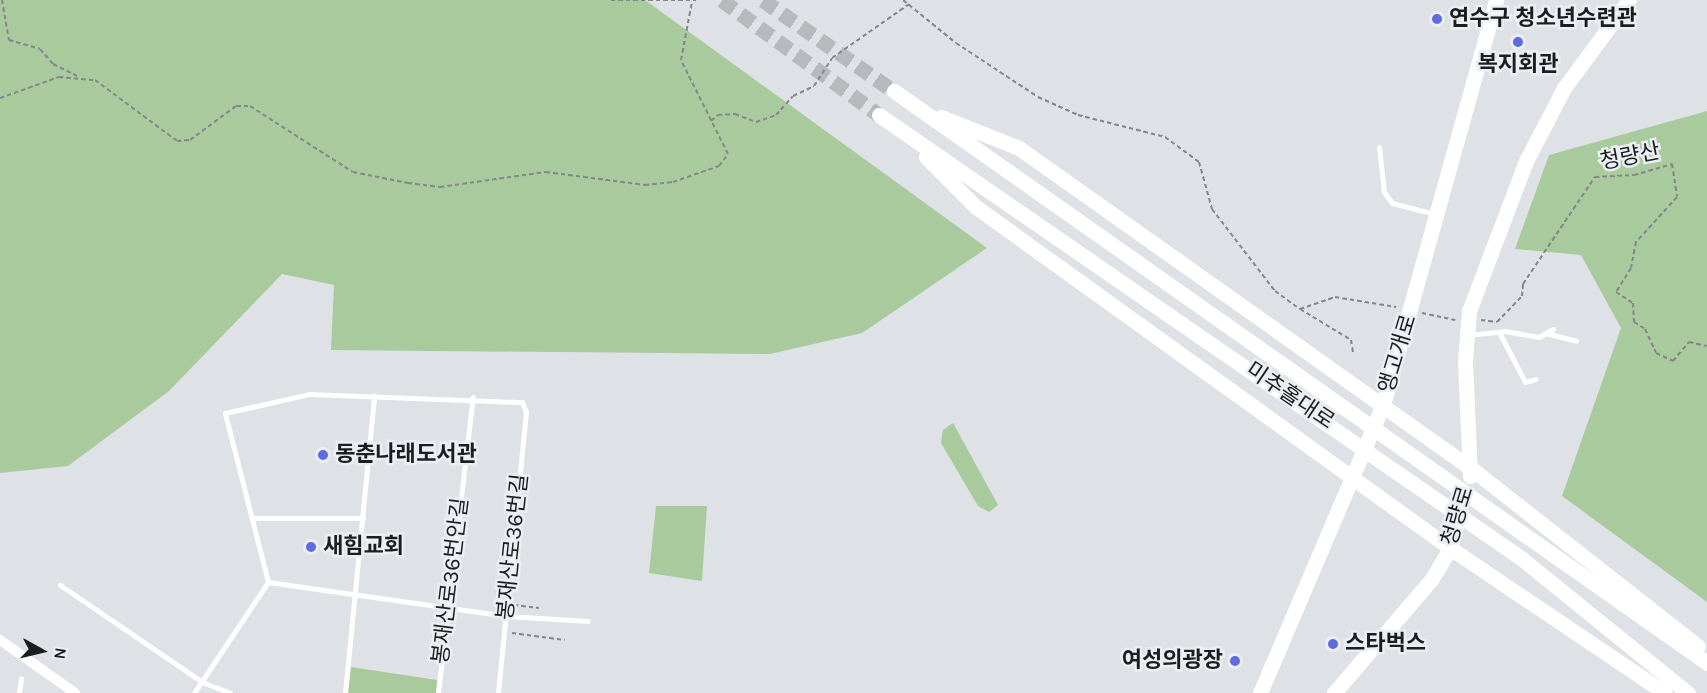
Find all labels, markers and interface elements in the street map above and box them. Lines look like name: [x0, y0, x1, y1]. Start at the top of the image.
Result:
place label: 연수구 청소년수련관: [1449, 6, 1637, 32]
marker: 연수구 청소년수련관: [1430, 12, 1444, 26]
marker: 복지회관: [1511, 35, 1525, 49]
place label: 복지회관: [1478, 52, 1558, 78]
street label: 청량산: [1598, 138, 1662, 176]
street label: 앵고개로: [1374, 311, 1422, 397]
street label: 미추홀대로: [1241, 357, 1339, 435]
place label: 동춘나래도서관: [335, 442, 477, 468]
marker: 동춘나래도서관: [316, 448, 330, 462]
street label: 봉재산로36번길: [492, 473, 534, 621]
street label: 청량로: [1437, 483, 1479, 549]
street label: 봉재산로36번안길: [428, 496, 474, 666]
place label: 새힘교회: [323, 534, 404, 560]
marker: 새힘교회: [304, 540, 318, 554]
north arrow: [12, 621, 72, 681]
place label: 스타벅스: [1345, 631, 1426, 657]
marker: 스타벅스: [1326, 637, 1340, 651]
text: N: [50, 647, 71, 661]
place label: 여성의광장: [1122, 648, 1223, 674]
marker: 여성의광장: [1228, 654, 1242, 668]

